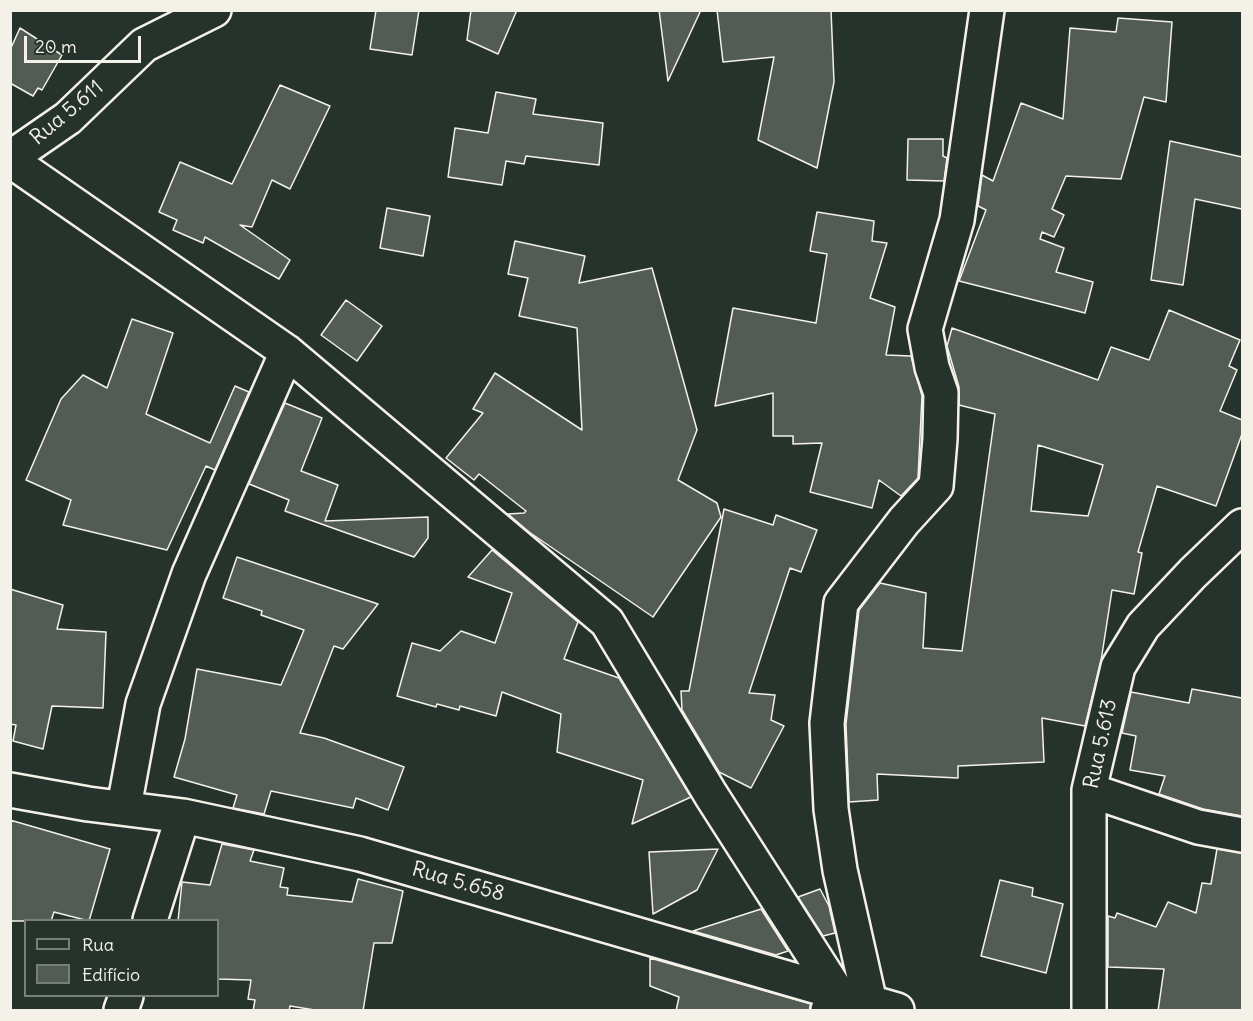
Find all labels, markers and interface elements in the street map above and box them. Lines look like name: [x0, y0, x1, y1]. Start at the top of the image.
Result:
scale bar: [27, 24, 144, 62]
text: 20 m: [35, 35, 77, 58]
street label: Rua 5.611: [25, 75, 109, 151]
street label: Rua 5.613: [1079, 697, 1123, 791]
street label: Rua 5.658: [409, 857, 507, 907]
legend: [24, 919, 219, 997]
text: Rua: [82, 933, 114, 956]
text: Edifício: [82, 963, 140, 986]

